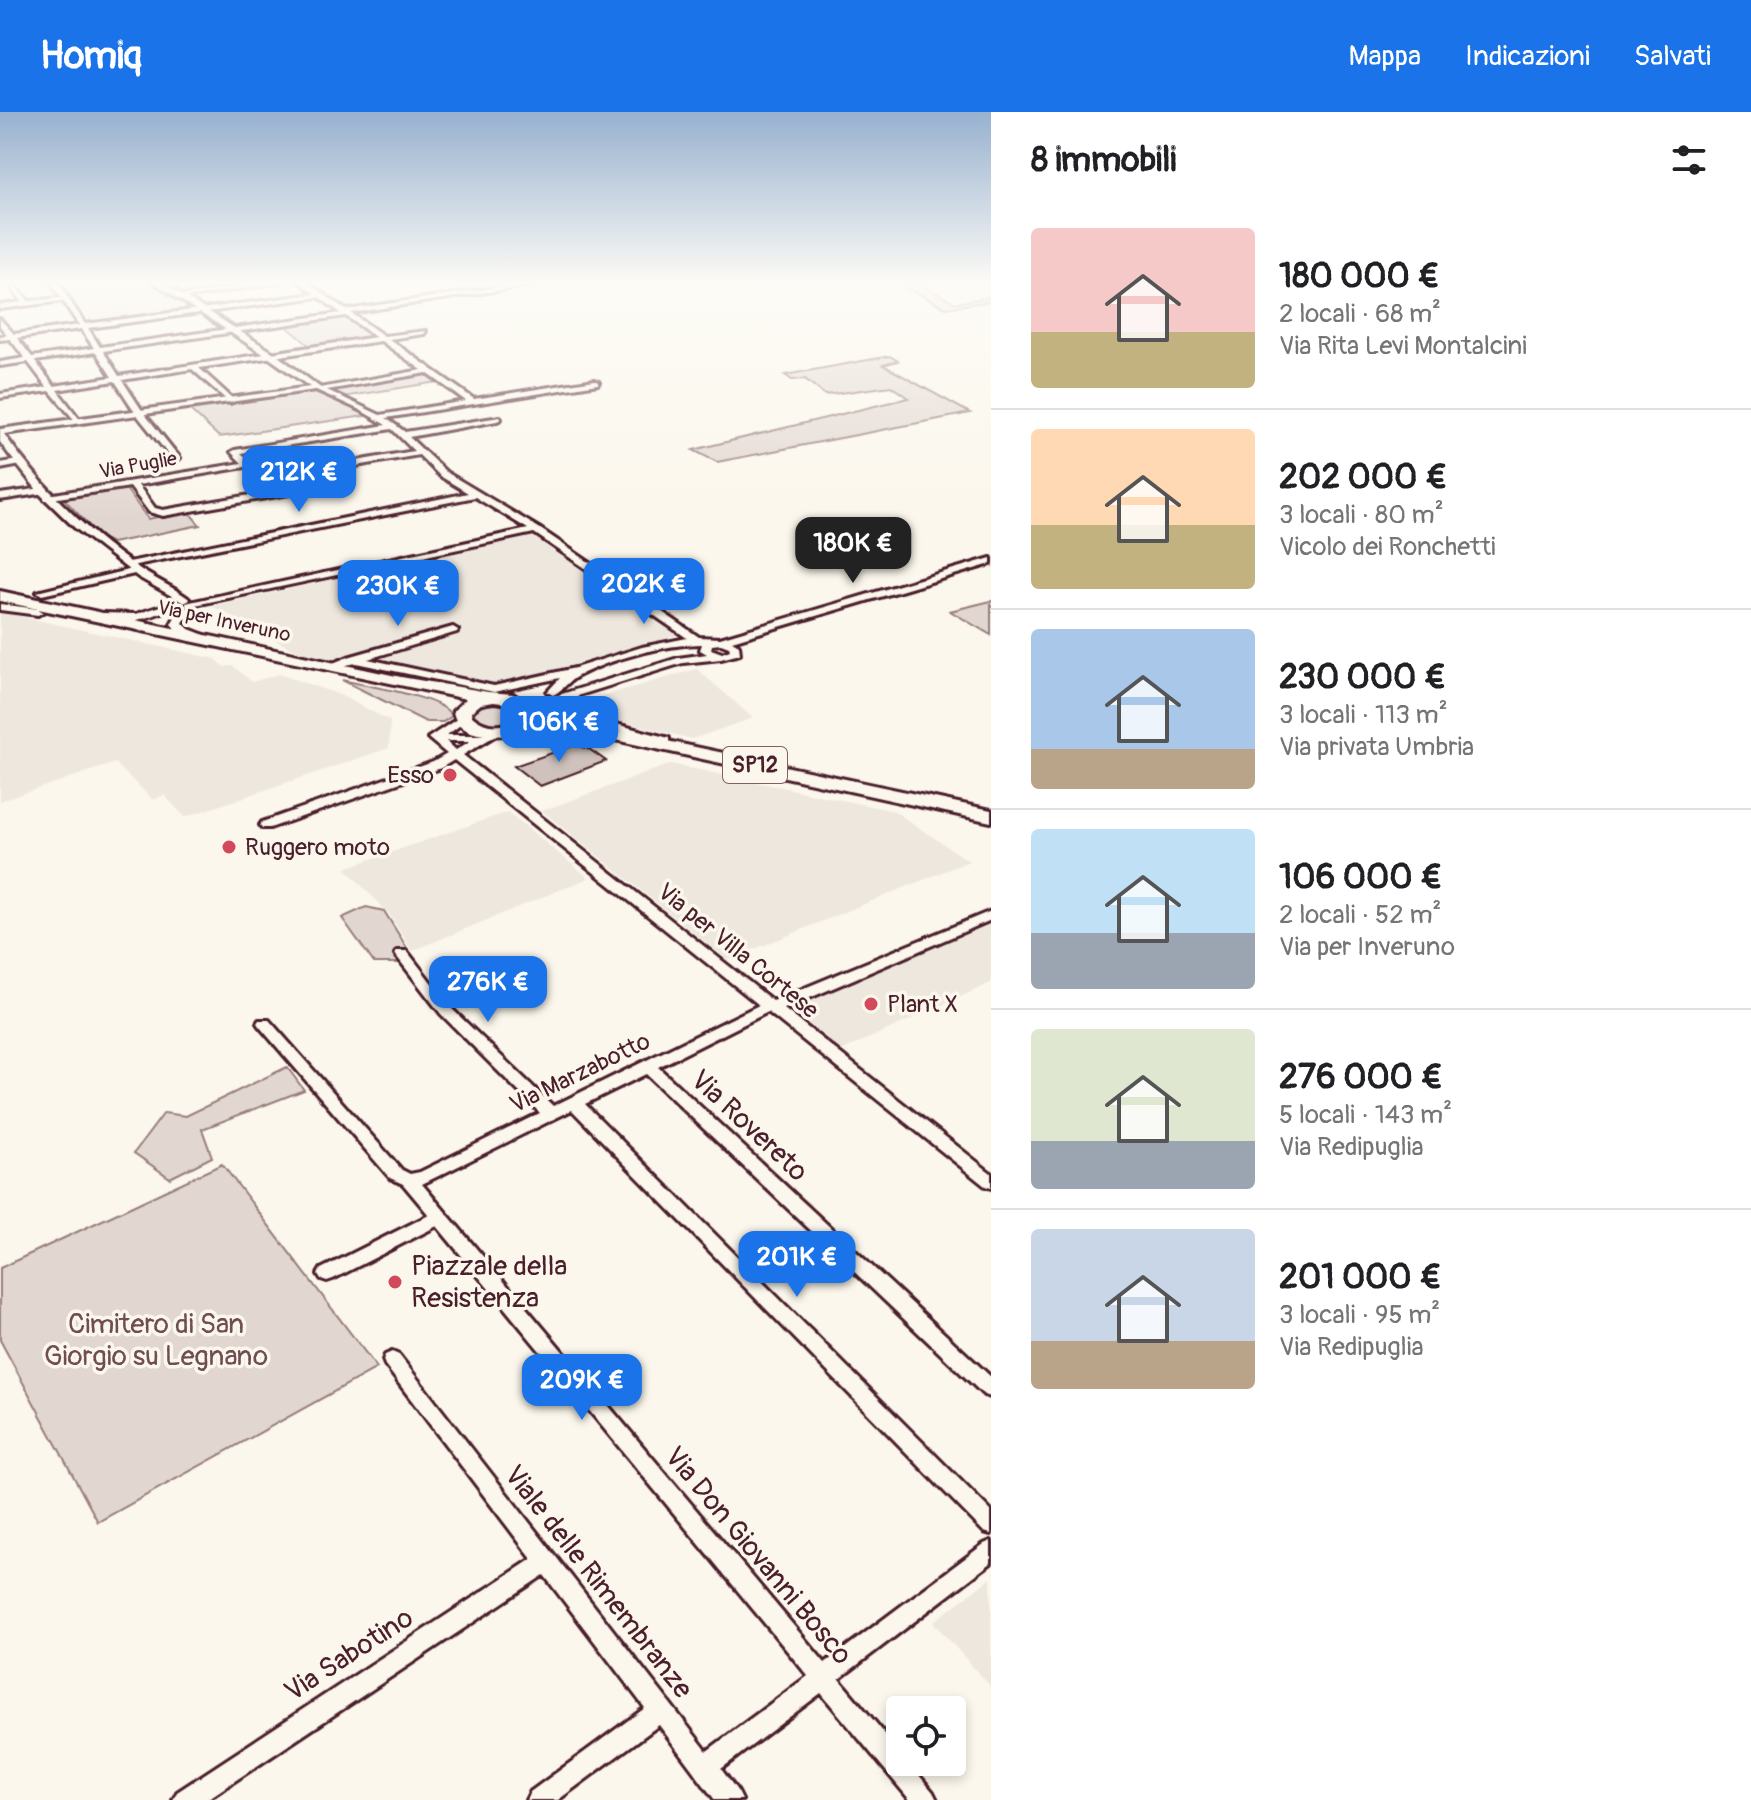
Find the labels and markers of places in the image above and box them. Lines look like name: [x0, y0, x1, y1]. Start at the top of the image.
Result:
pin: 212K €: [234, 446, 364, 514]
pin: 180K €: [788, 517, 918, 585]
pin: 202K €: [579, 558, 709, 626]
pin: 230K €: [333, 560, 463, 628]
pin: 106K €: [494, 696, 624, 764]
place label: Esso: [387, 761, 434, 790]
marker: Esso: [441, 766, 459, 784]
place label: Ruggero moto: [245, 833, 390, 862]
marker: Ruggero moto: [220, 838, 238, 856]
pin: 276K €: [423, 956, 553, 1024]
place label: Plant X: [887, 990, 958, 1019]
marker: Plant X: [862, 995, 880, 1013]
pin: 201K €: [732, 1231, 862, 1299]
place label: Piazzale della Resistenza: [411, 1249, 567, 1316]
marker: Piazzale della Resistenza: [386, 1273, 404, 1291]
pin: 209K €: [517, 1354, 647, 1422]

